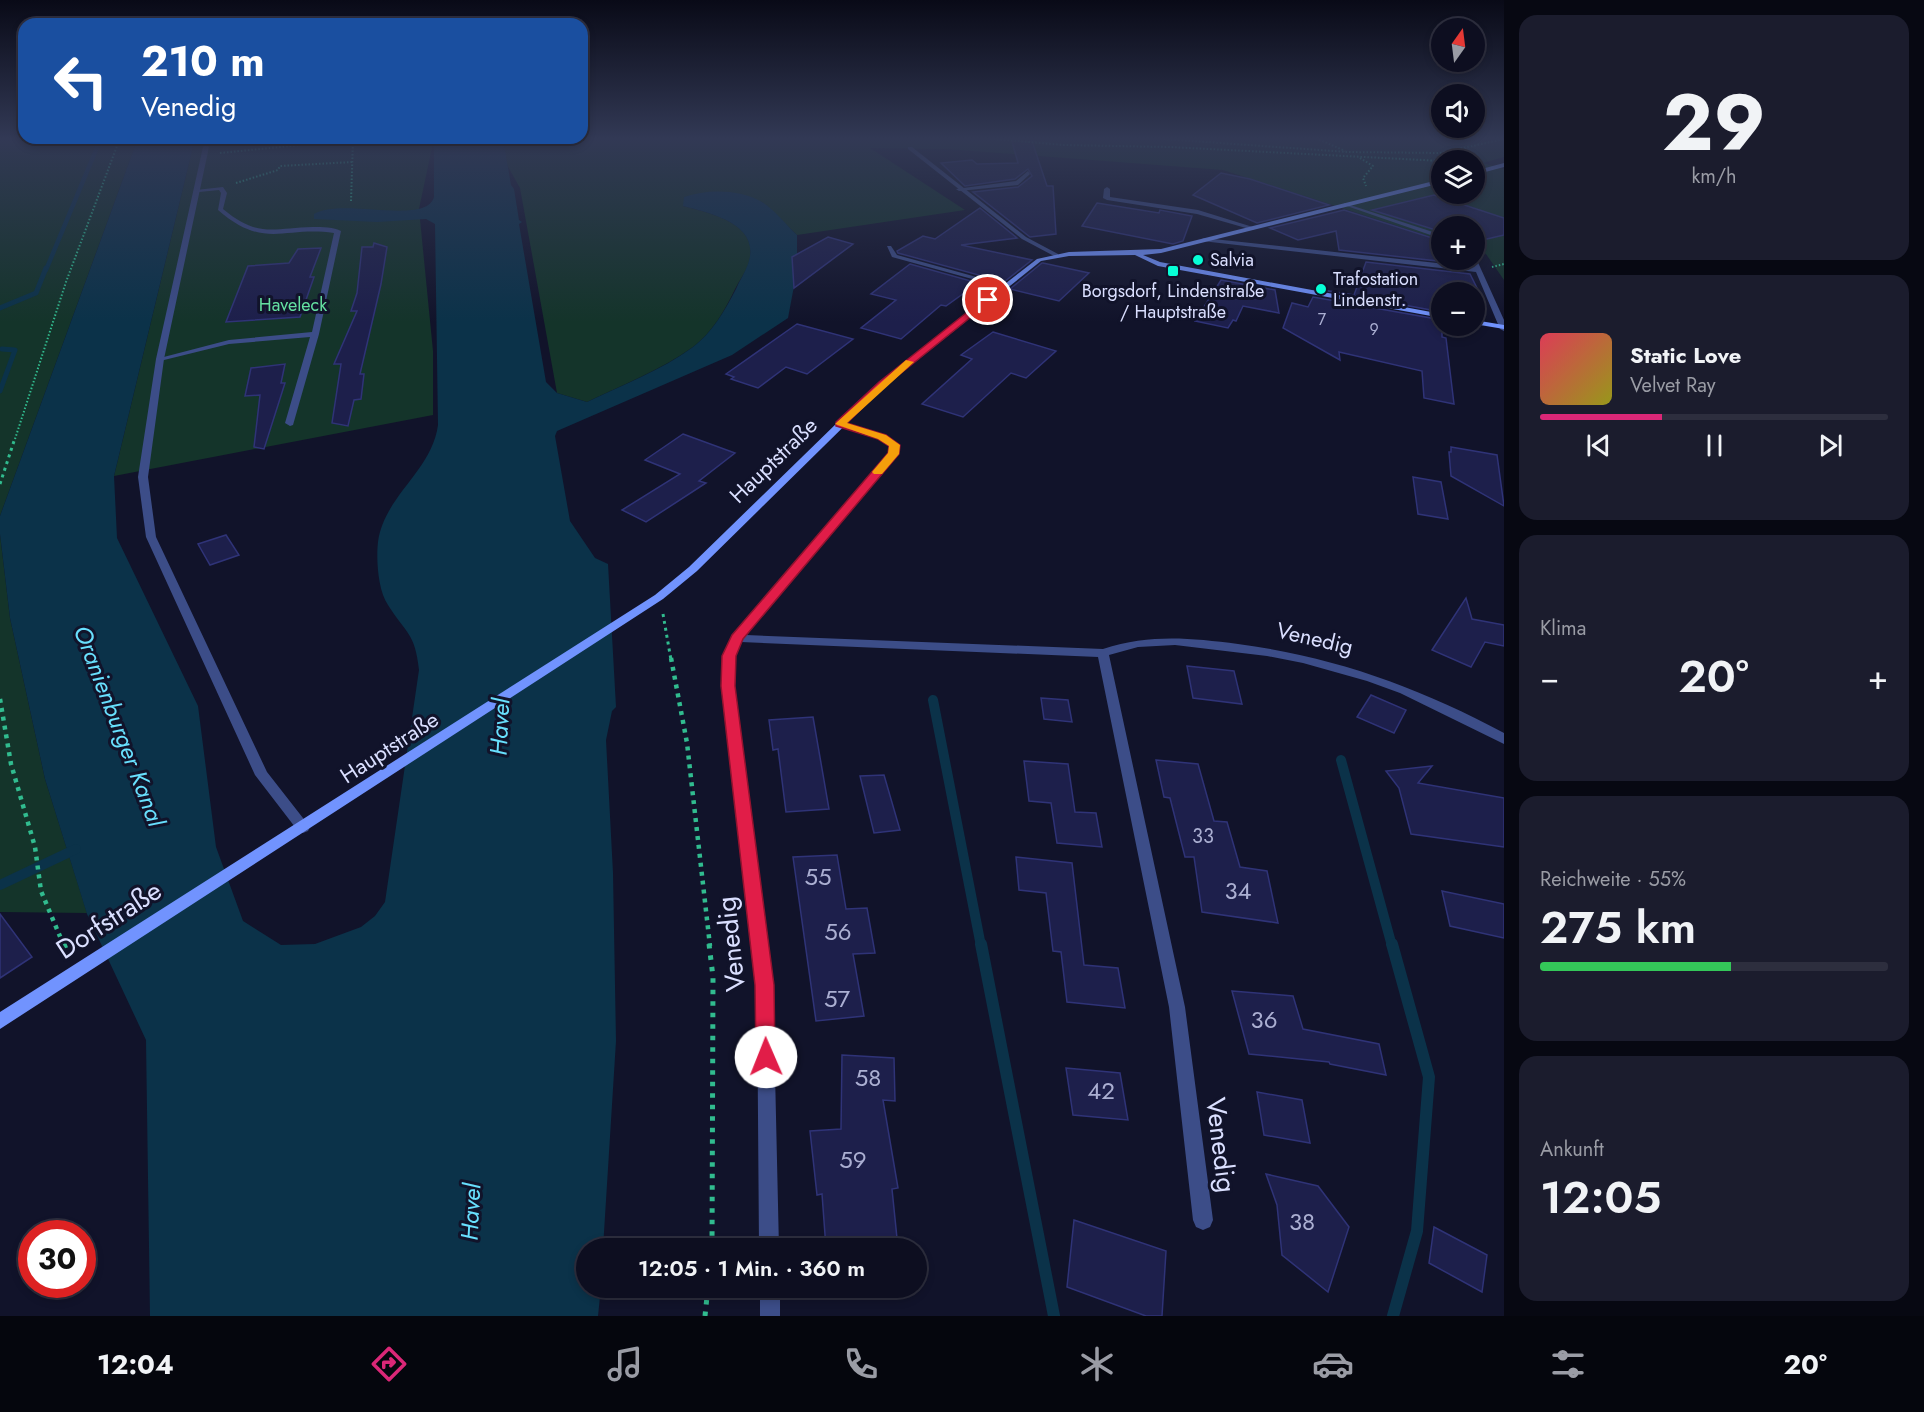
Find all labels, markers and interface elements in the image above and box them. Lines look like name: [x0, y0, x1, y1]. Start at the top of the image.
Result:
north arrow: [1431, 18, 1485, 72]
map controls: [1431, 18, 1485, 336]
text: 210 m: [141, 31, 265, 92]
icon: left: [42, 42, 120, 120]
text: 29: [1662, 67, 1766, 179]
button: sound: [1431, 84, 1485, 138]
text: Venedig: [141, 87, 236, 126]
button: layers: [1431, 150, 1485, 204]
text: km/h: [1691, 162, 1737, 191]
button: +: [1431, 216, 1485, 270]
place label: Salvia: [1210, 247, 1254, 273]
marker: Salvia: [1191, 253, 1205, 267]
marker: Borgsdorf, Lindenstraße / Hauptstraße: [1166, 264, 1180, 278]
place label: Trafostation Lindenstr.: [1333, 266, 1418, 313]
pin: [962, 274, 1013, 325]
place label: Borgsdorf, Lindenstraße / Hauptstraße: [1082, 278, 1264, 325]
marker: Trafostation Lindenstr.: [1314, 282, 1328, 296]
button: −: [1431, 282, 1485, 336]
icon: arrive: [971, 283, 1004, 316]
park label: Haveleck: [259, 292, 327, 318]
house number: 7: [1318, 308, 1327, 331]
house number: 9: [1369, 318, 1379, 341]
text: Static Love: [1630, 339, 1741, 371]
text: Velvet Ray: [1630, 371, 1716, 400]
street label: Hauptstraße: [722, 410, 824, 510]
icon: previous: [1582, 429, 1615, 462]
icon: pause: [1698, 429, 1731, 462]
icon: next: [1814, 429, 1847, 462]
street label: Venedig: [1274, 614, 1356, 662]
text: Klima: [1540, 614, 1586, 643]
water label: Oranienburger Kanal: [65, 620, 175, 833]
text: 20°: [1678, 644, 1749, 709]
text: −: [1540, 654, 1559, 701]
text: +: [1868, 654, 1888, 701]
water label: Havel: [481, 696, 519, 756]
street label: Hauptstraße: [333, 703, 445, 791]
house number: 33: [1192, 822, 1214, 851]
house number: 55: [804, 859, 832, 894]
text: Reichweite · 55%: [1540, 865, 1686, 894]
street label: Dorfstraße: [48, 871, 169, 968]
house number: 34: [1224, 873, 1252, 908]
street label: Venedig: [706, 895, 755, 994]
text: 275 km: [1540, 895, 1696, 960]
house number: 56: [824, 914, 852, 949]
house number: 57: [824, 981, 850, 1016]
house number: 36: [1251, 1002, 1277, 1037]
position arrow: [734, 1025, 798, 1089]
house number: 58: [855, 1060, 881, 1095]
house number: 42: [1087, 1073, 1115, 1108]
street label: Venedig: [1196, 1095, 1247, 1195]
text: Ankunft: [1540, 1135, 1604, 1164]
house number: 59: [839, 1142, 867, 1177]
text: 12:05: [1540, 1165, 1661, 1230]
water label: Havel: [452, 1181, 490, 1241]
house number: 38: [1289, 1204, 1315, 1239]
speed limit sign: 30: [18, 1220, 96, 1298]
text: 12:05 · 1 Min. · 360 m: [638, 1252, 865, 1284]
icon: directions: [368, 1343, 410, 1385]
icon: music: [604, 1343, 646, 1385]
icon: phone: [840, 1343, 882, 1385]
icon: climate: [1076, 1343, 1118, 1385]
icon: car: [1312, 1343, 1354, 1385]
icon: filters: [1547, 1343, 1589, 1385]
text: 12:04: [97, 1345, 174, 1384]
text: 20°: [1783, 1345, 1827, 1384]

